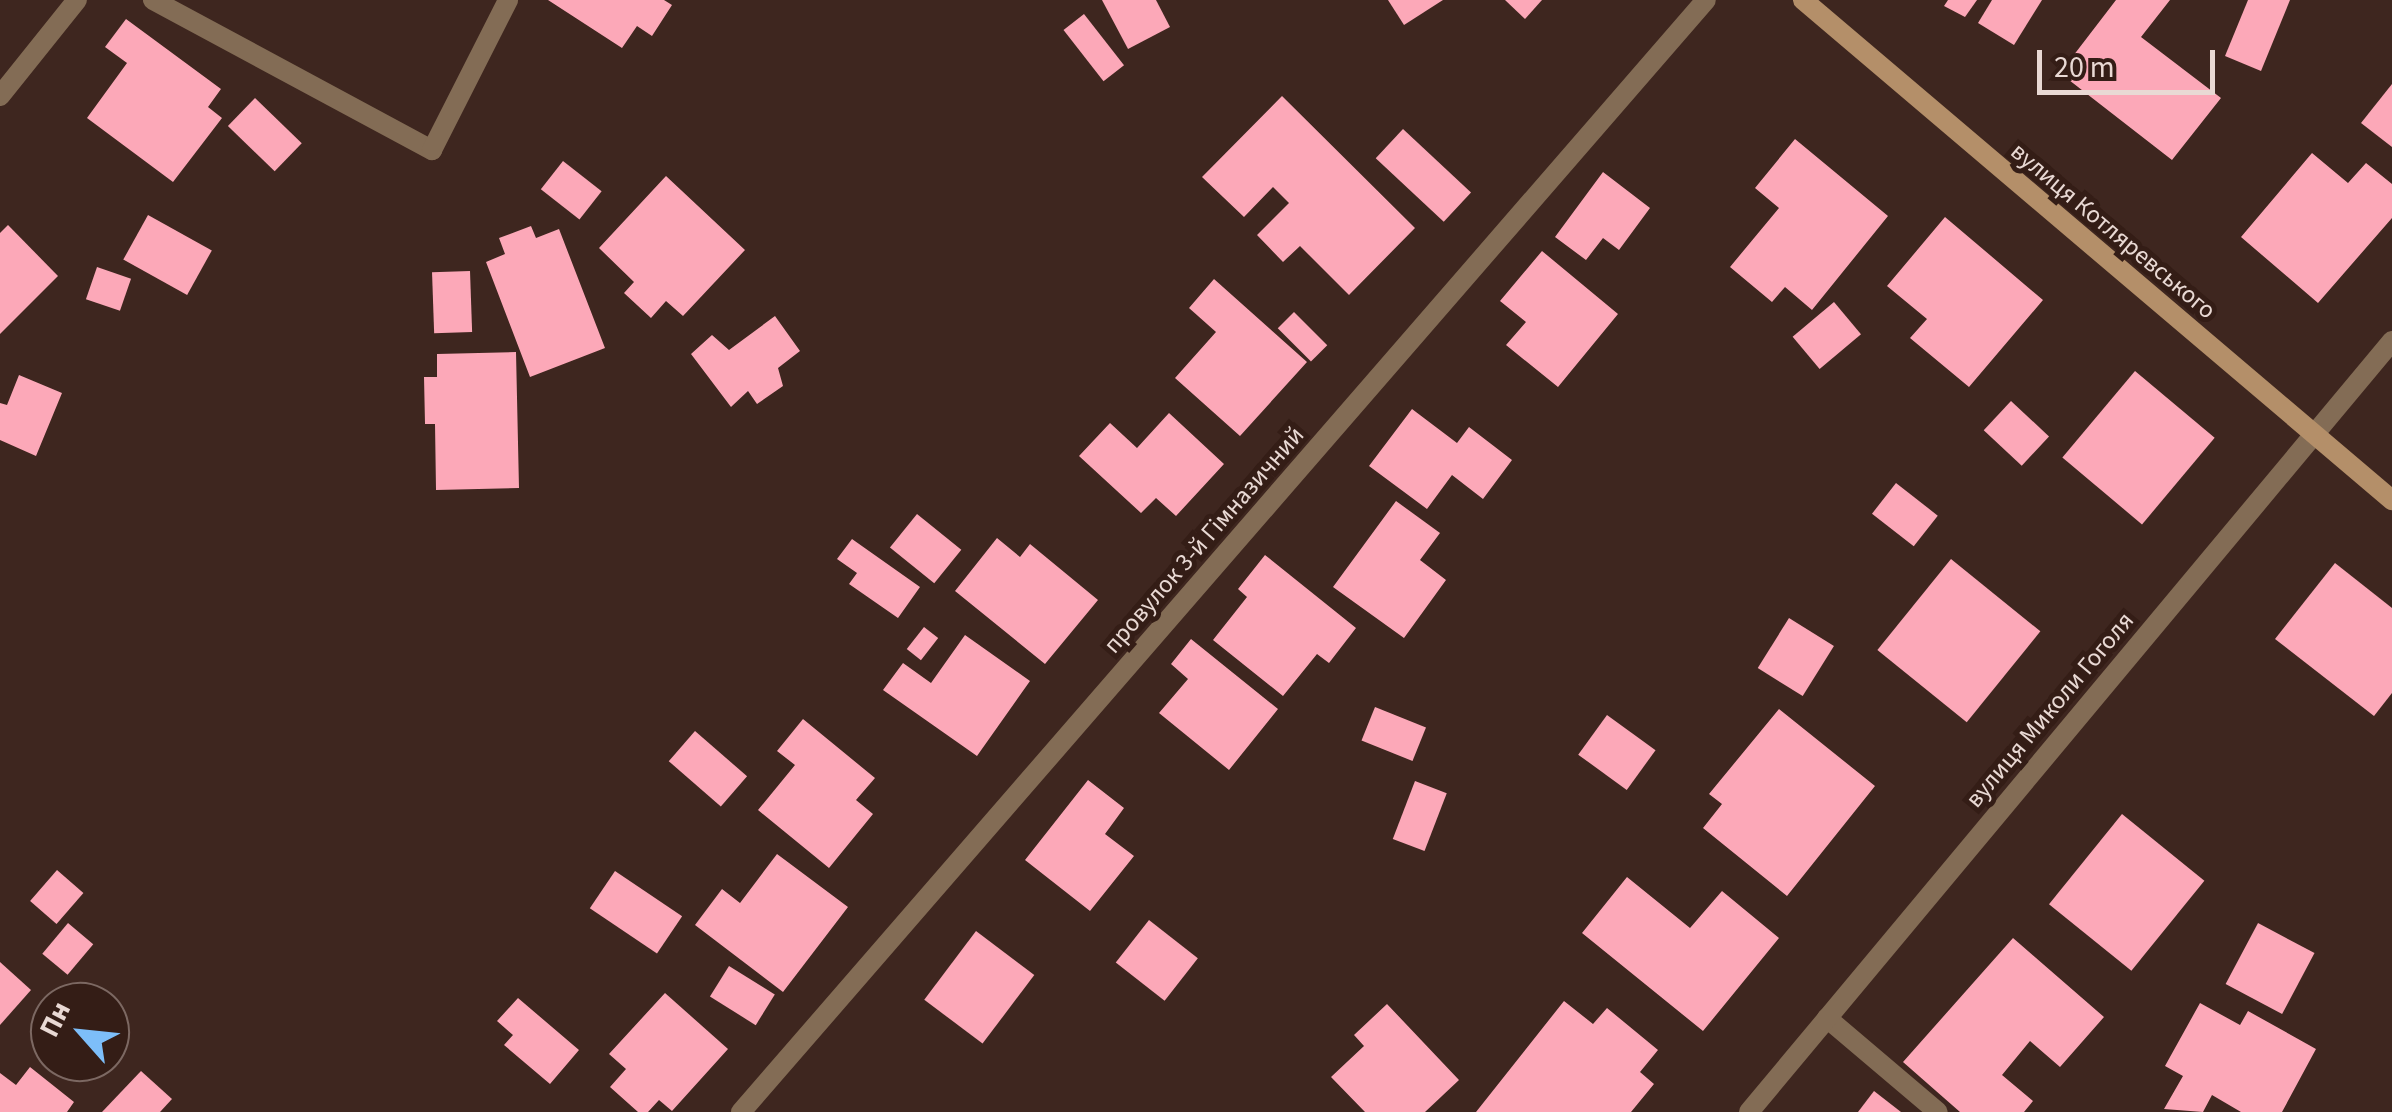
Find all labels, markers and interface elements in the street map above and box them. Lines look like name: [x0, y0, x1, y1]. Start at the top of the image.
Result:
scale bar: [2042, 30, 2220, 92]
text: 20 m: [2054, 46, 2115, 89]
street label: вулиця Котляревського: [2004, 136, 2222, 326]
street label: провулок 3-й Гімназичний: [1097, 421, 1311, 659]
street label: вулиця Миколи Гоголя: [1960, 606, 2140, 814]
north arrow: [30, 982, 130, 1082]
text: Пн: [29, 995, 81, 1044]

